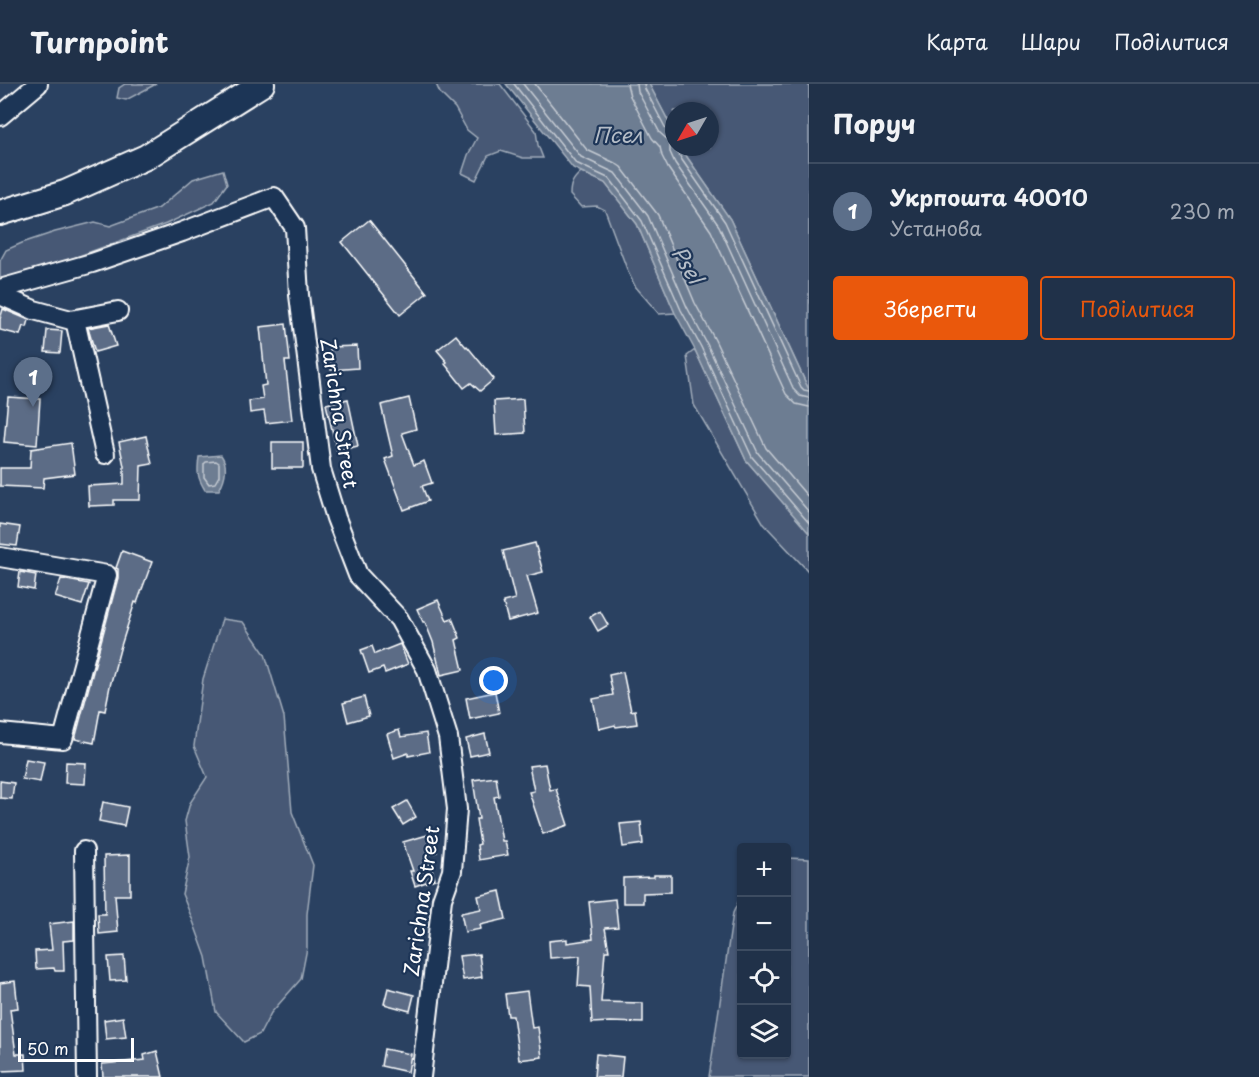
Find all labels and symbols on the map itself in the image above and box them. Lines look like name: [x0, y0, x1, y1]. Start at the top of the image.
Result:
north arrow: [665, 102, 719, 156]
water label: Псел: [593, 118, 643, 150]
water label: Psel: [664, 239, 713, 292]
street label: Zarichna Street: [313, 336, 367, 491]
pin: 1: [14, 358, 52, 407]
your location: [479, 666, 508, 695]
street label: Zarichna Street: [396, 824, 446, 978]
scale bar: [18, 1035, 134, 1062]

